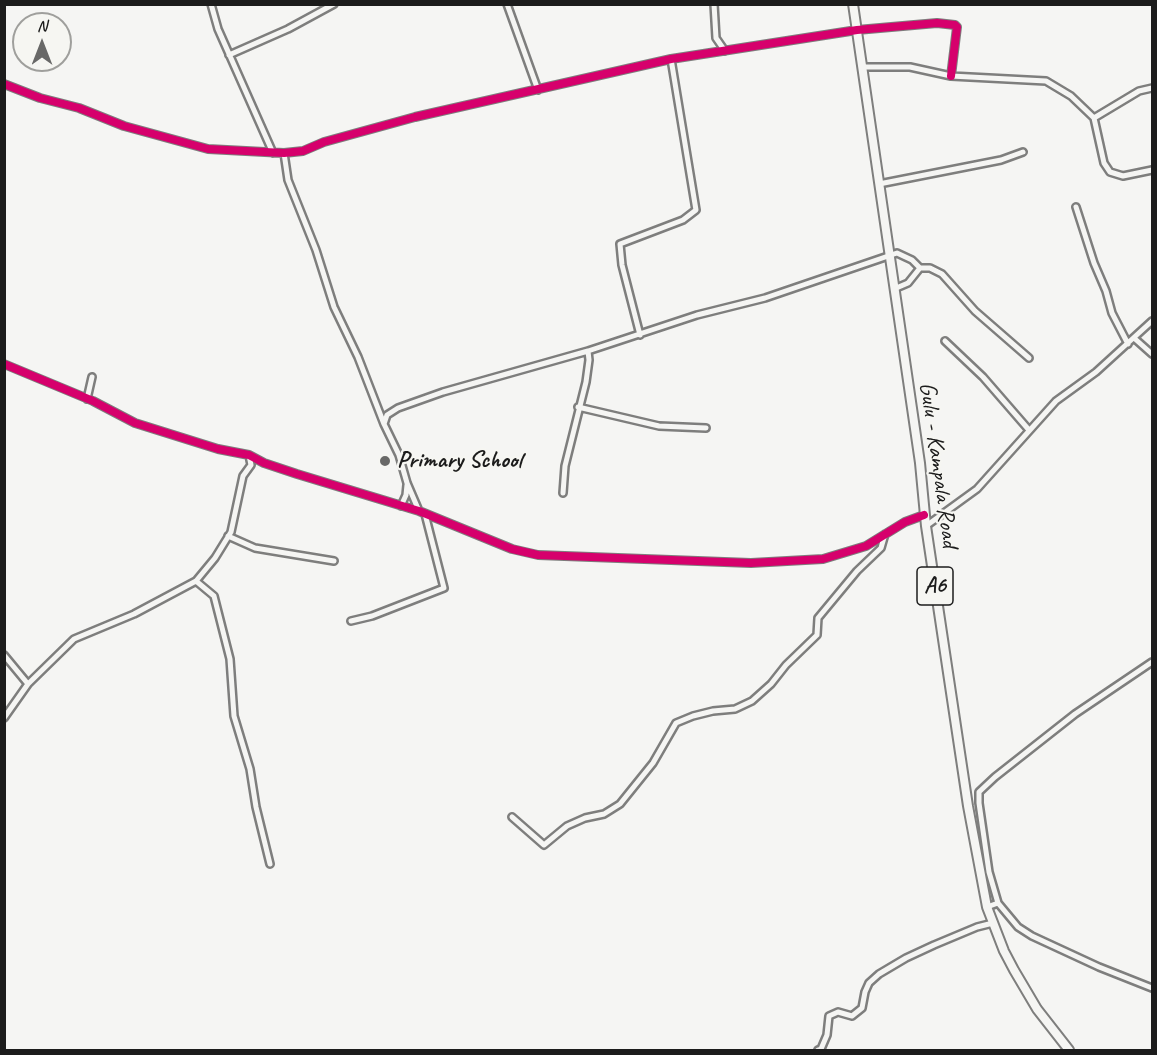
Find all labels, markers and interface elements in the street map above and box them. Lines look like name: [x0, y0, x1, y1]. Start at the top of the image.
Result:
north arrow: [12, 12, 72, 72]
text: N: [37, 16, 47, 36]
street label: Gulu - Kampala Road: [912, 380, 964, 550]
place label: Primary School: [397, 447, 522, 475]
marker: Primary School: [378, 454, 392, 468]
road number: A6: [917, 567, 953, 605]

